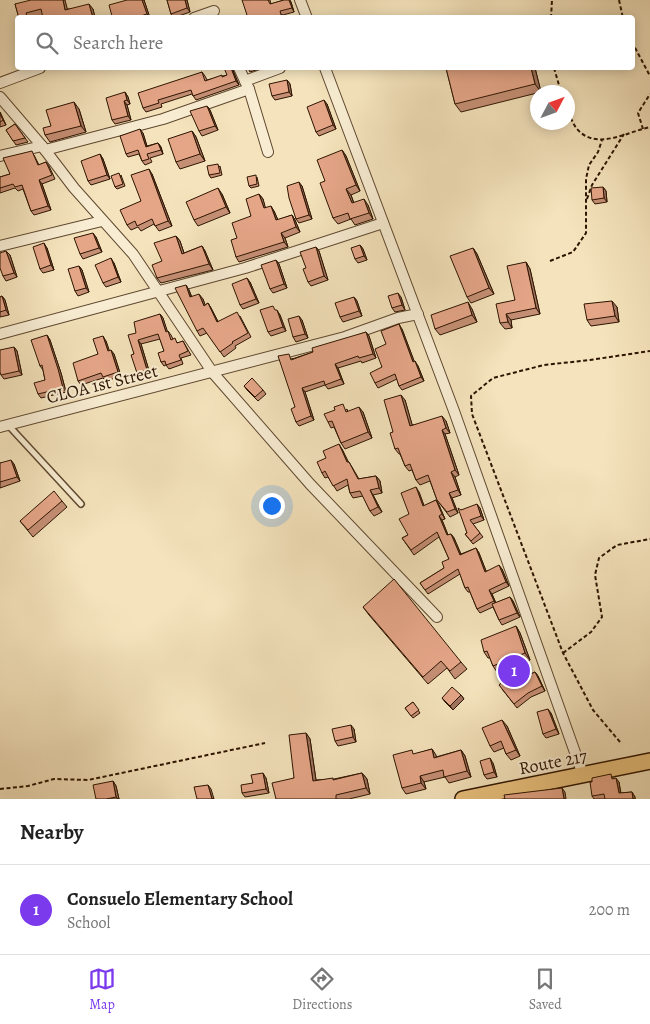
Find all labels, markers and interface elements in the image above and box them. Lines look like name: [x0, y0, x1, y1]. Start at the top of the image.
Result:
search box: [15, 15, 635, 70]
icon: search: [33, 29, 61, 57]
text: Search here: [73, 30, 163, 56]
north arrow: [530, 85, 575, 130]
street label: CLOA 1st Street: [44, 359, 160, 409]
your location: [259, 493, 285, 519]
pin: 1: [498, 652, 530, 690]
street label: Route 217: [517, 744, 590, 780]
text: Nearby: [20, 818, 83, 846]
text: Consuelo Elementary School: [67, 886, 293, 912]
text: 1: [33, 899, 39, 921]
text: 200 m: [589, 899, 630, 921]
text: School: [67, 912, 110, 934]
tab: Map: [88, 965, 116, 1014]
tab: Directions: [292, 965, 352, 1014]
tab: Saved: [529, 965, 562, 1014]

